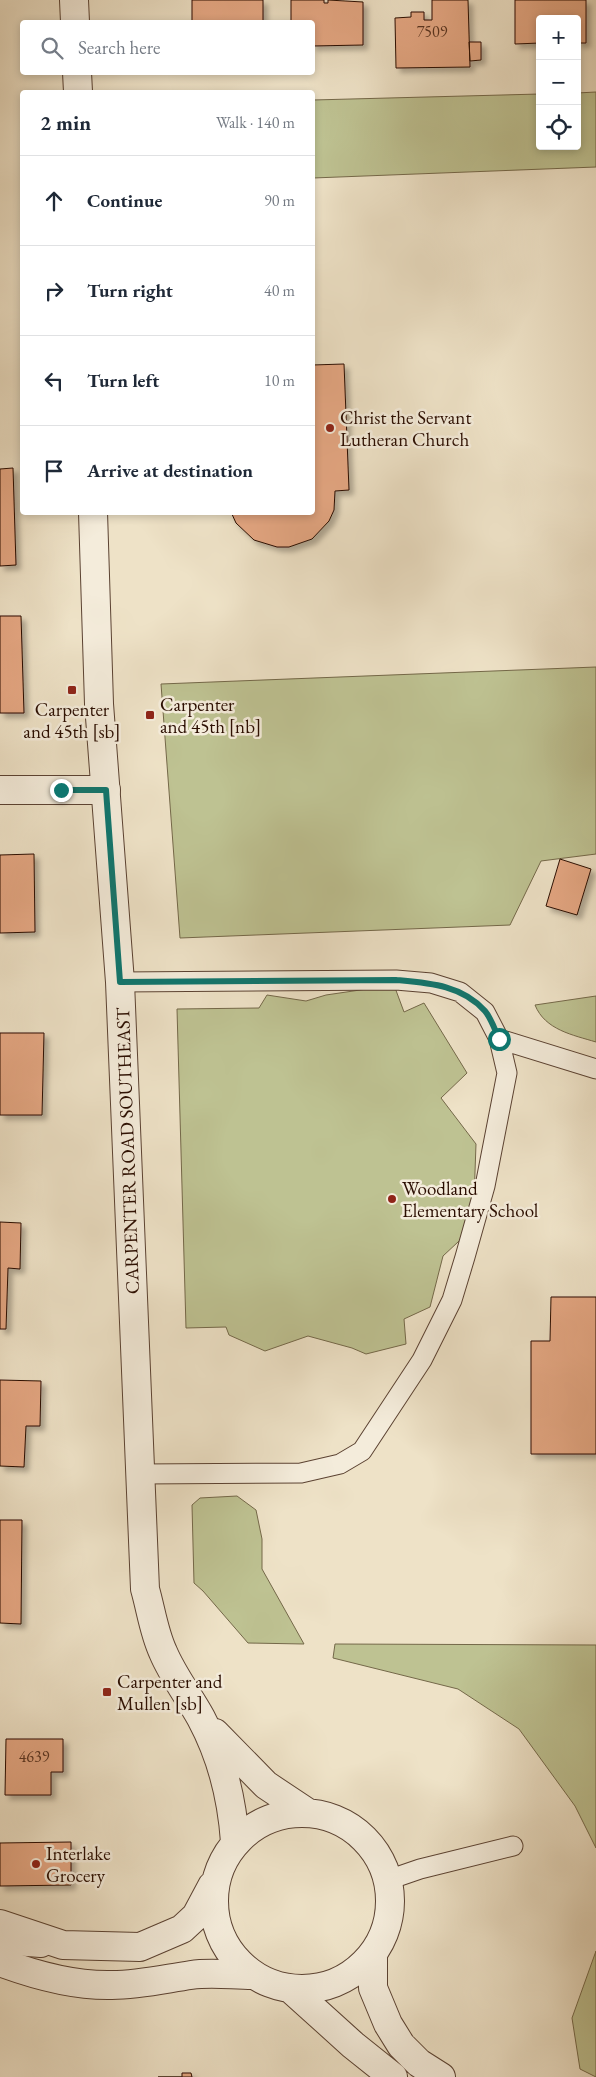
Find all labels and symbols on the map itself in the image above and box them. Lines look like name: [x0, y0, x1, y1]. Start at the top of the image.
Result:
house number: 7509: [417, 21, 448, 42]
place label: Christ the Servant Lutheran Church: [340, 405, 471, 452]
marker: Christ the Servant Lutheran Church: [324, 422, 336, 434]
marker: Carpenter and 45th [sb]: [66, 684, 78, 696]
place label: Carpenter and 45th [nb]: [160, 692, 261, 739]
place label: Carpenter and 45th [sb]: [23, 697, 121, 744]
marker: Carpenter and 45th [nb]: [144, 709, 156, 721]
route end: [50, 779, 73, 802]
street label: CARPENTER ROAD SOUTHEAST: [110, 1007, 145, 1295]
route start: [488, 1028, 511, 1051]
place label: Woodland Elementary School: [402, 1176, 539, 1223]
marker: Woodland Elementary School: [386, 1193, 398, 1205]
place label: Carpenter and Mullen [sb]: [117, 1669, 223, 1716]
marker: Carpenter and Mullen [sb]: [101, 1686, 113, 1698]
house number: 4639: [19, 1746, 50, 1767]
place label: Interlake Grocery: [46, 1841, 111, 1888]
marker: Interlake Grocery: [30, 1858, 42, 1870]

